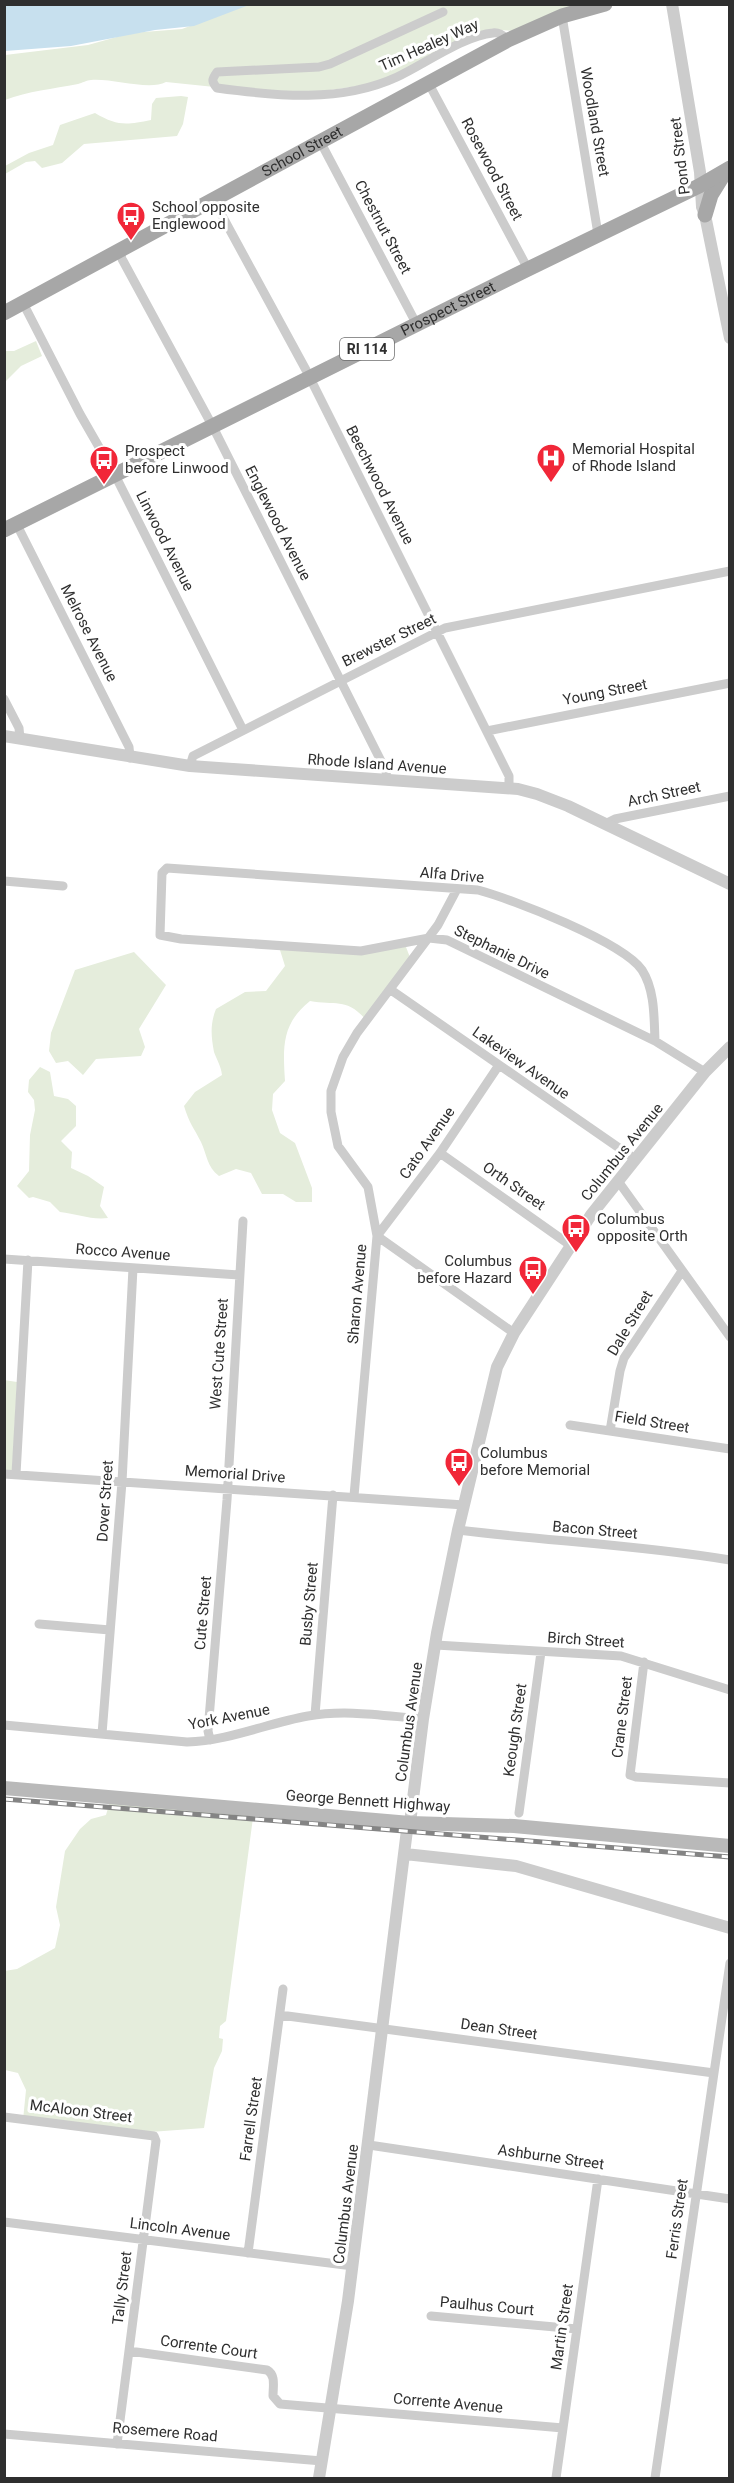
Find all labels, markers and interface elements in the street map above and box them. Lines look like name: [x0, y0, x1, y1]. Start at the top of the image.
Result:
street label: Tim Healey Way: [377, 15, 481, 75]
street label: Woodland Street: [577, 66, 613, 178]
street label: Rosewood Street: [457, 115, 527, 223]
street label: Pond Street: [666, 116, 694, 196]
street label: School Street: [259, 122, 346, 181]
street label: Chestnut Street: [351, 177, 415, 277]
place label: School opposite Englewood: [152, 198, 260, 233]
bus stop icon: School opposite Englewood: [115, 200, 147, 242]
street label: Prospect Street: [398, 278, 498, 340]
road number: RI 114: [340, 338, 394, 360]
street label: Beechwood Avenue: [342, 423, 418, 547]
place label: Memorial Hospital of Rhode Island: [572, 440, 695, 475]
place label: Prospect before Linwood: [125, 442, 229, 477]
hospital icon: Memorial Hospital of Rhode Island: [535, 442, 567, 484]
bus stop icon: Prospect before Linwood: [88, 444, 120, 486]
street label: Englewood Avenue: [241, 463, 315, 583]
street label: Linwood Avenue: [132, 488, 198, 594]
street label: Melrose Avenue: [57, 581, 121, 685]
street label: Brewster Street: [339, 609, 439, 671]
street label: Young Street: [561, 675, 649, 709]
street label: Rhode Island Avenue: [307, 750, 447, 778]
street label: Arch Street: [626, 777, 702, 811]
street label: Alfa Drive: [419, 863, 485, 887]
street label: Stephanie Drive: [451, 921, 553, 983]
street label: Lakeview Avenue: [469, 1023, 573, 1103]
street label: Columbus Avenue: [577, 1099, 667, 1205]
street label: Cato Avenue: [396, 1103, 458, 1183]
street label: Orth Street: [479, 1158, 549, 1214]
place label: Columbus opposite Orth: [597, 1210, 688, 1245]
bus stop icon: Columbus opposite Orth: [560, 1212, 592, 1254]
street label: Rocco Avenue: [75, 1240, 171, 1264]
street label: Sharon Avenue: [344, 1243, 370, 1345]
place label: Columbus before Hazard: [417, 1252, 512, 1287]
bus stop icon: Columbus before Hazard: [517, 1254, 549, 1296]
street label: Dale Street: [604, 1287, 657, 1359]
street label: West Cute Street: [206, 1298, 232, 1410]
street label: Field Street: [613, 1407, 691, 1437]
place label: Columbus before Memorial: [480, 1444, 590, 1479]
bus stop icon: Columbus before Memorial: [443, 1446, 475, 1488]
street label: Dover Street: [93, 1459, 117, 1542]
street label: Memorial Drive: [184, 1462, 286, 1486]
street label: Bacon Street: [552, 1517, 638, 1543]
street label: Busby Street: [296, 1561, 322, 1647]
street label: Cute Street: [191, 1575, 215, 1651]
street label: Birch Street: [547, 1628, 625, 1652]
street label: Columbus Avenue: [392, 1661, 426, 1783]
street label: Crane Street: [608, 1675, 636, 1759]
street label: Keough Street: [500, 1682, 530, 1778]
street label: York Avenue: [187, 1700, 271, 1734]
street label: George Bennett Highway: [285, 1786, 451, 1816]
street label: Dean Street: [459, 2015, 539, 2043]
street label: Farrell Street: [236, 2076, 266, 2162]
street label: McAloon Street: [29, 2096, 133, 2126]
street label: Ashburne Street: [497, 2141, 605, 2173]
street label: Columbus Avenue: [330, 2143, 362, 2265]
street label: Ferris Street: [662, 2178, 692, 2260]
street label: Lincoln Avenue: [129, 2214, 231, 2244]
street label: Tally Street: [109, 2250, 135, 2326]
street label: Martin Street: [547, 2283, 577, 2371]
street label: Paulhus Court: [439, 2293, 535, 2319]
street label: Corrente Court: [159, 2331, 259, 2363]
street label: Corrente Avenue: [392, 2389, 504, 2417]
street label: Rosemere Road: [112, 2418, 218, 2446]

